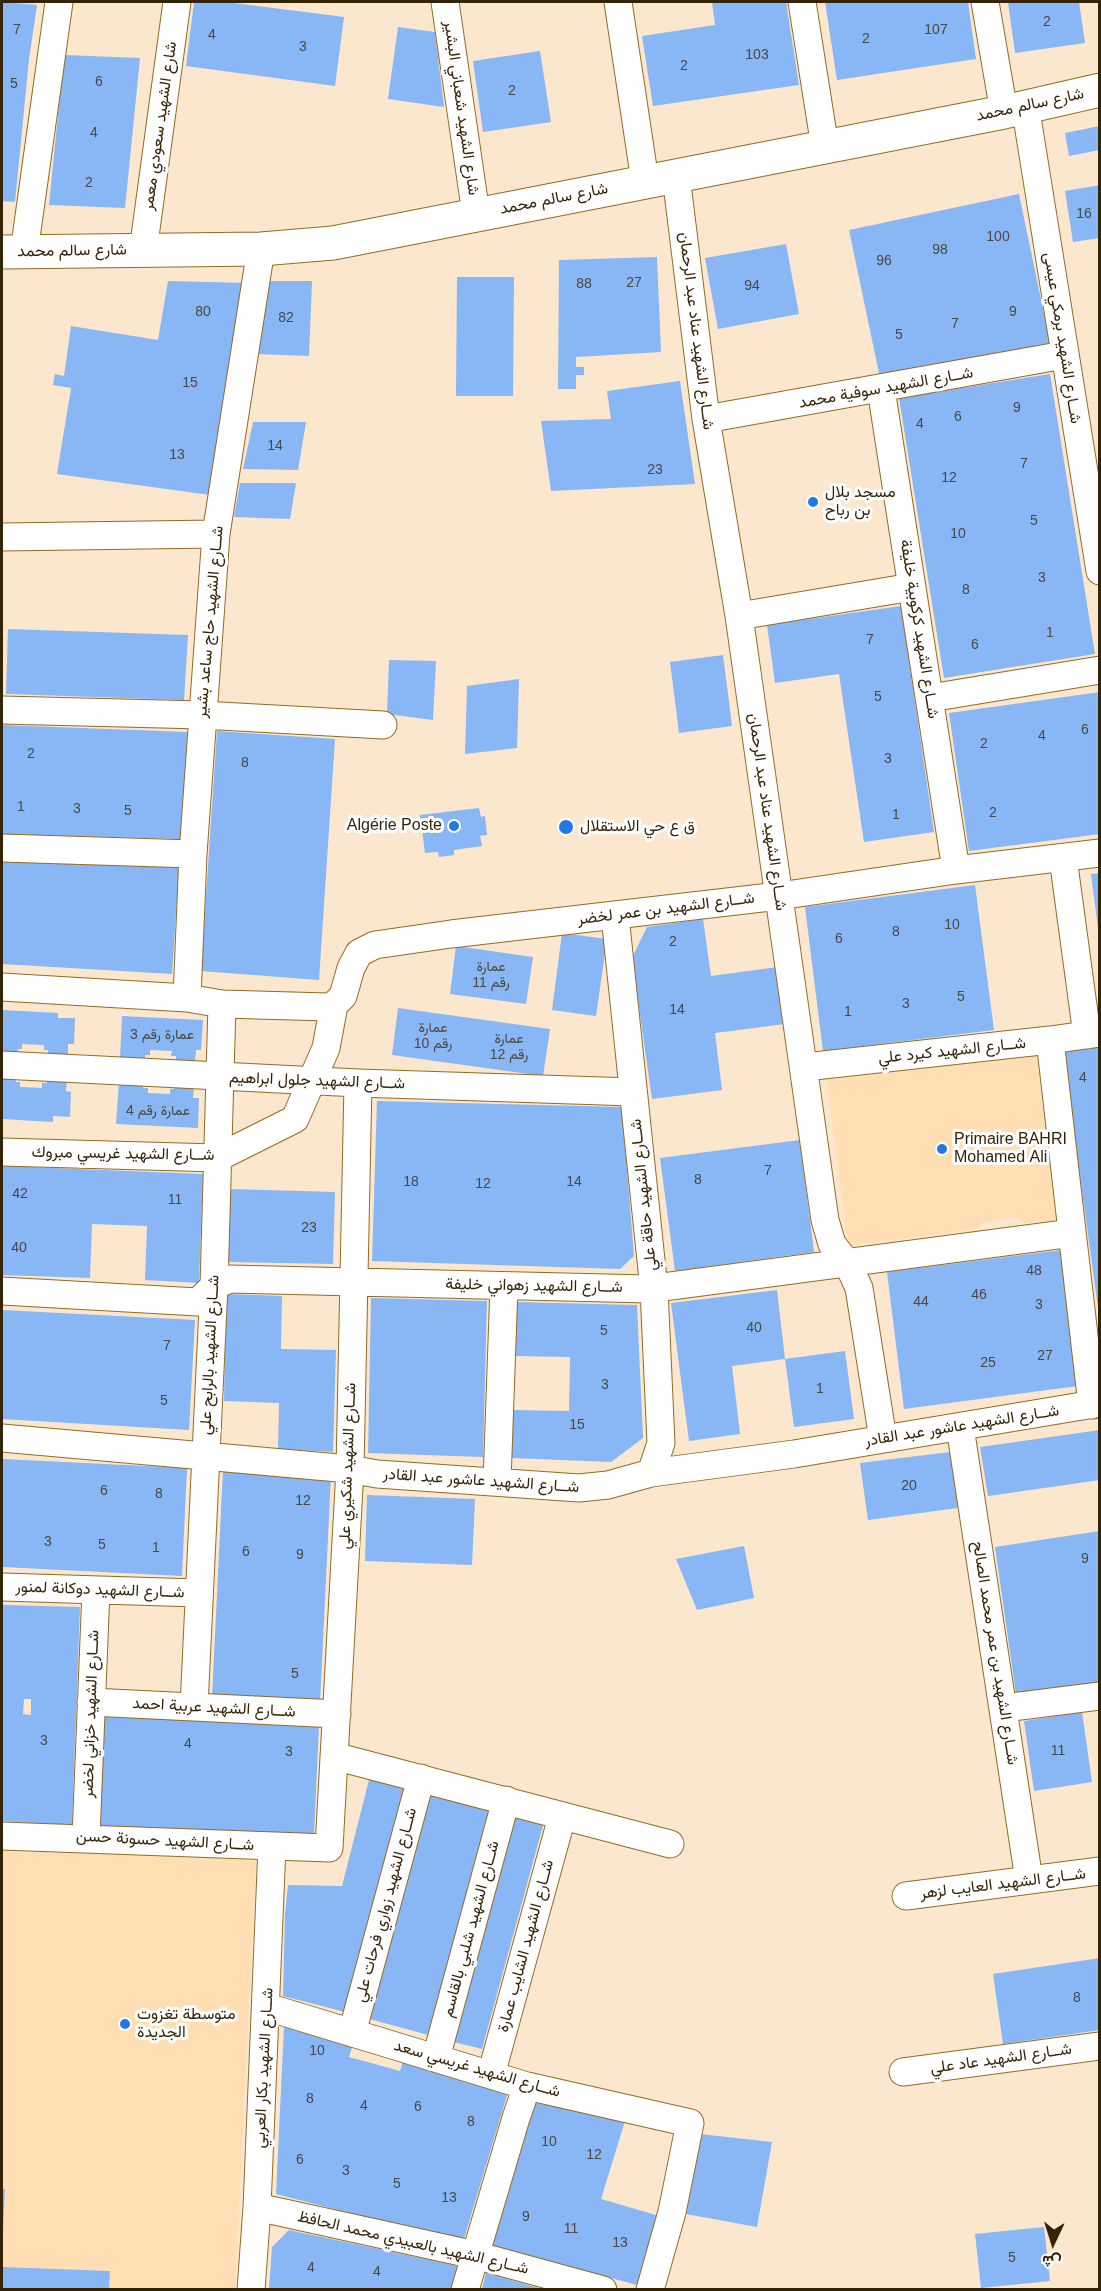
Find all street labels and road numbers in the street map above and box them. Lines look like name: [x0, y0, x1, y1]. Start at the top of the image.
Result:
street label: شارع الشهيد شعباني البشير: [439, 20, 483, 196]
street label: شارع الشهيد سعودي معمر: [139, 40, 181, 212]
street label: شارع سالم محمد: [974, 84, 1086, 126]
street label: شارع سالم محمد: [498, 179, 610, 219]
street label: شــارع الشهيد عناد عبد الرحمان: [674, 231, 718, 431]
street label: شارع سالم محمد: [17, 240, 127, 262]
street label: شــارع الشهيد برمكي عيسى: [1039, 251, 1085, 425]
street label: شــارع الشهيد سوفية محمد: [797, 363, 975, 413]
street label: شــارع الشهيد حاج ساعد بشير: [192, 525, 228, 719]
street label: شــارع الشهيد كركوبية خليفة: [895, 538, 943, 720]
street label: شــارع الشهيد عناد عبد الرحمان: [744, 712, 790, 912]
street label: شــارع الشهيد بن عمر لخضر: [576, 889, 756, 929]
street label: شــارع الشهيد كيرد علي: [877, 1034, 1027, 1068]
street label: شــارع الشهيد جلول ابراهيم: [229, 1068, 405, 1094]
street label: شــارع الشهيد حاقة علي: [626, 1118, 662, 1272]
street label: شــارع الشهيد غريسي مبروك: [31, 1143, 215, 1165]
street label: شــارع الشهيد بالرابح علي: [196, 1274, 224, 1436]
street label: شــارع الشهيد زهواني خليفة: [445, 1275, 623, 1297]
street label: شــارع الشهيد شكيري علي: [335, 1382, 361, 1550]
street label: شــارع الشهيد عاشور عبد القادر: [863, 1401, 1061, 1451]
street label: شــارع الشهيد عاشور عبد القادر: [382, 1465, 580, 1497]
street label: شــارع الشهيد بن عمر محمد الصالح: [968, 1540, 1022, 1766]
street label: شــارع الشهيد دوكانة لمنور: [15, 1577, 185, 1603]
street label: شــارع الشهيد خزاني لخضر: [78, 1630, 104, 1798]
street label: شــارع الشهيد عربية احمد: [132, 1694, 296, 1722]
street label: شــارع الشهيد زواري فرحات علي: [351, 1806, 421, 2004]
street label: شــارع الشهيد حسونة حسن: [75, 1827, 255, 1855]
street label: شــارع الشهيد شلبي بالقاسم: [438, 1839, 504, 2019]
street label: شــارع الشهيد الشايب عمارة: [494, 1858, 558, 2034]
street label: شــارع الشهيد العايب لزهر: [919, 1864, 1087, 1904]
street label: شــارع الشهيد بكار العربي: [250, 1987, 278, 2149]
street label: شــارع الشهيد غريسي سعد: [392, 2036, 562, 2102]
street label: شــارع الشهيد عاد علي: [929, 2040, 1073, 2078]
street label: شــارع الشهيد بالعبيدي محمد الحافظ: [295, 2207, 531, 2279]

